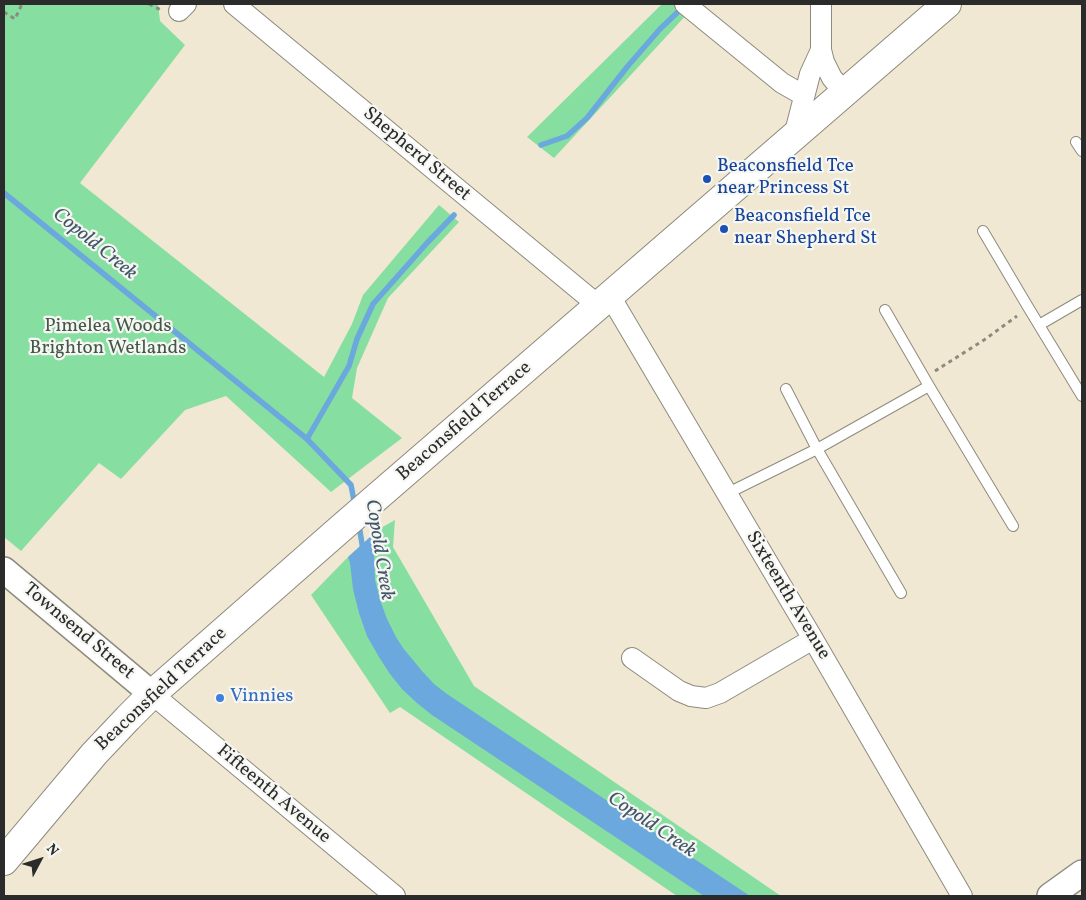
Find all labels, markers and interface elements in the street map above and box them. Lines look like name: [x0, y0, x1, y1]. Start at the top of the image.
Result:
street label: Shepherd Street: [357, 103, 475, 207]
place label: Beaconsfield Tce near Princess St: [717, 157, 854, 201]
marker: Beaconsfield Tce near Princess St: [701, 173, 713, 185]
water label: Copold Creek: [47, 204, 141, 286]
place label: Beaconsfield Tce near Shepherd St: [734, 207, 877, 251]
marker: Beaconsfield Tce near Shepherd St: [718, 223, 730, 235]
park label: Pimelea Woods Brighton Wetlands: [30, 317, 186, 361]
street label: Beaconsfield Terrace: [393, 357, 537, 487]
water label: Copold Creek: [358, 498, 398, 602]
street label: Sixteenth Avenue: [740, 528, 834, 664]
street label: Townsend Street: [18, 579, 138, 685]
street label: Beaconsfield Terrace: [92, 623, 232, 757]
place label: Vinnies: [230, 687, 293, 709]
marker: Vinnies: [214, 692, 226, 704]
street label: Fifteenth Avenue: [211, 741, 335, 849]
water label: Copold Creek: [602, 788, 700, 864]
north arrow: [15, 835, 65, 885]
text: N: [41, 840, 62, 860]

